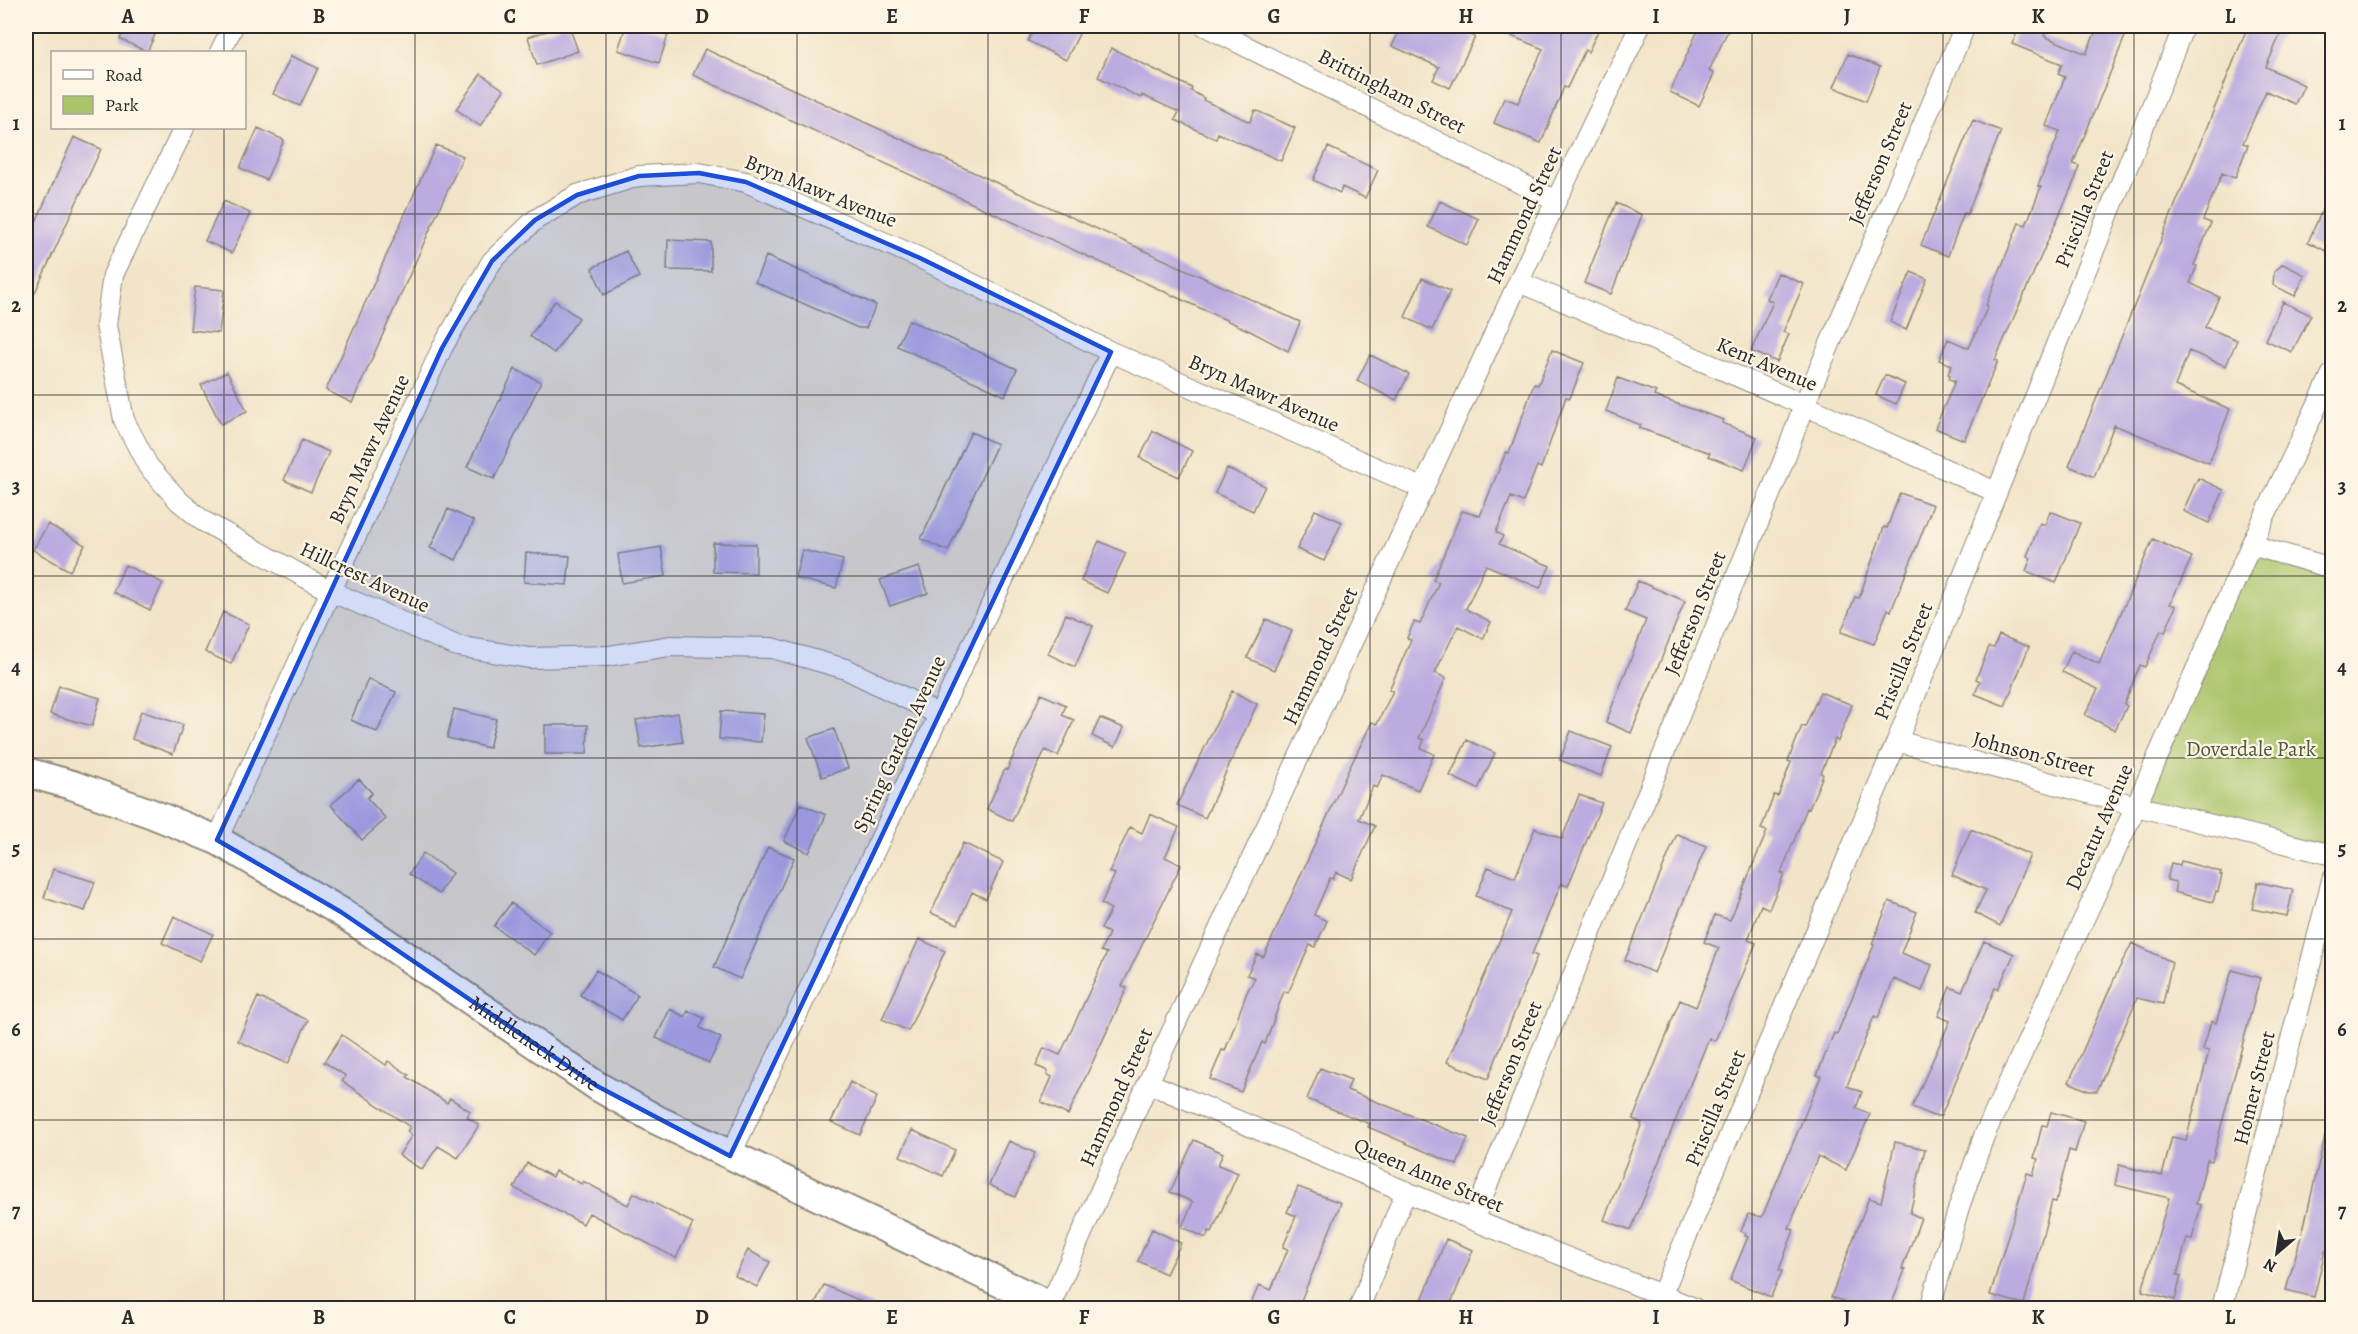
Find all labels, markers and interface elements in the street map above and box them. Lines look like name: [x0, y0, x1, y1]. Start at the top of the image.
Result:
text: A: [121, 3, 135, 30]
text: B: [313, 3, 325, 30]
text: C: [504, 3, 516, 30]
text: D: [695, 3, 709, 30]
text: E: [886, 3, 898, 30]
text: F: [1079, 3, 1090, 30]
text: G: [1267, 3, 1281, 30]
text: H: [1459, 3, 1474, 30]
text: I: [1652, 3, 1660, 30]
text: J: [1844, 3, 1851, 30]
text: K: [2031, 3, 2045, 30]
text: L: [2225, 3, 2236, 30]
street label: Brittingham Street: [1313, 42, 1471, 140]
legend: [51, 51, 246, 129]
text: Road: [105, 63, 143, 87]
text: Park: [105, 93, 139, 117]
street label: Jefferson Street: [1841, 97, 1919, 229]
text: 1: [12, 110, 20, 137]
text: 1: [2338, 110, 2346, 137]
street label: Hammond Street: [1480, 141, 1568, 289]
street label: Priscilla Street: [2048, 146, 2120, 272]
street label: Bryn Mawr Avenue: [741, 148, 901, 234]
text: 2: [11, 292, 21, 319]
text: 2: [2337, 292, 2347, 319]
street label: Kent Avenue: [1712, 330, 1822, 398]
street label: Bryn Mawr Avenue: [1184, 347, 1344, 439]
street label: Bryn Mawr Avenue: [322, 370, 416, 528]
text: 3: [12, 473, 20, 500]
text: 3: [2338, 473, 2346, 500]
street label: Hillcrest Avenue: [296, 535, 434, 619]
street label: Jefferson Street: [1657, 547, 1733, 679]
street label: Hammond Street: [1276, 582, 1364, 730]
street label: Priscilla Street: [1867, 598, 1939, 724]
street label: Spring Garden Avenue: [846, 651, 952, 837]
text: 4: [11, 654, 21, 681]
text: 4: [2337, 654, 2347, 681]
street label: Johnson Street: [1970, 724, 2098, 784]
park label: Doverdale Park: [2186, 735, 2317, 763]
street label: Decatur Avenue: [2059, 759, 2139, 895]
text: 5: [12, 835, 20, 862]
text: 5: [2338, 835, 2346, 862]
street label: Middleneck Drive: [463, 989, 605, 1098]
street label: Jefferson Street: [1473, 997, 1549, 1129]
text: 6: [11, 1016, 21, 1043]
text: 6: [2337, 1016, 2347, 1043]
street label: Hammond Street: [1073, 1023, 1159, 1171]
street label: Homer Street: [2226, 1028, 2282, 1148]
street label: Priscilla Street: [1678, 1045, 1752, 1171]
street label: Queen Anne Street: [1350, 1131, 1508, 1219]
text: 7: [12, 1197, 21, 1224]
text: 7: [2338, 1197, 2347, 1224]
north arrow: [2247, 1223, 2307, 1283]
text: N: [2259, 1253, 2281, 1278]
text: A: [121, 1304, 135, 1331]
text: B: [313, 1304, 325, 1331]
text: C: [504, 1304, 516, 1331]
text: D: [695, 1304, 709, 1331]
text: E: [886, 1304, 898, 1331]
text: F: [1079, 1304, 1090, 1331]
text: G: [1267, 1304, 1281, 1331]
text: H: [1459, 1304, 1474, 1331]
text: I: [1652, 1304, 1660, 1331]
text: J: [1844, 1304, 1851, 1331]
text: K: [2031, 1304, 2045, 1331]
text: L: [2225, 1304, 2236, 1331]

